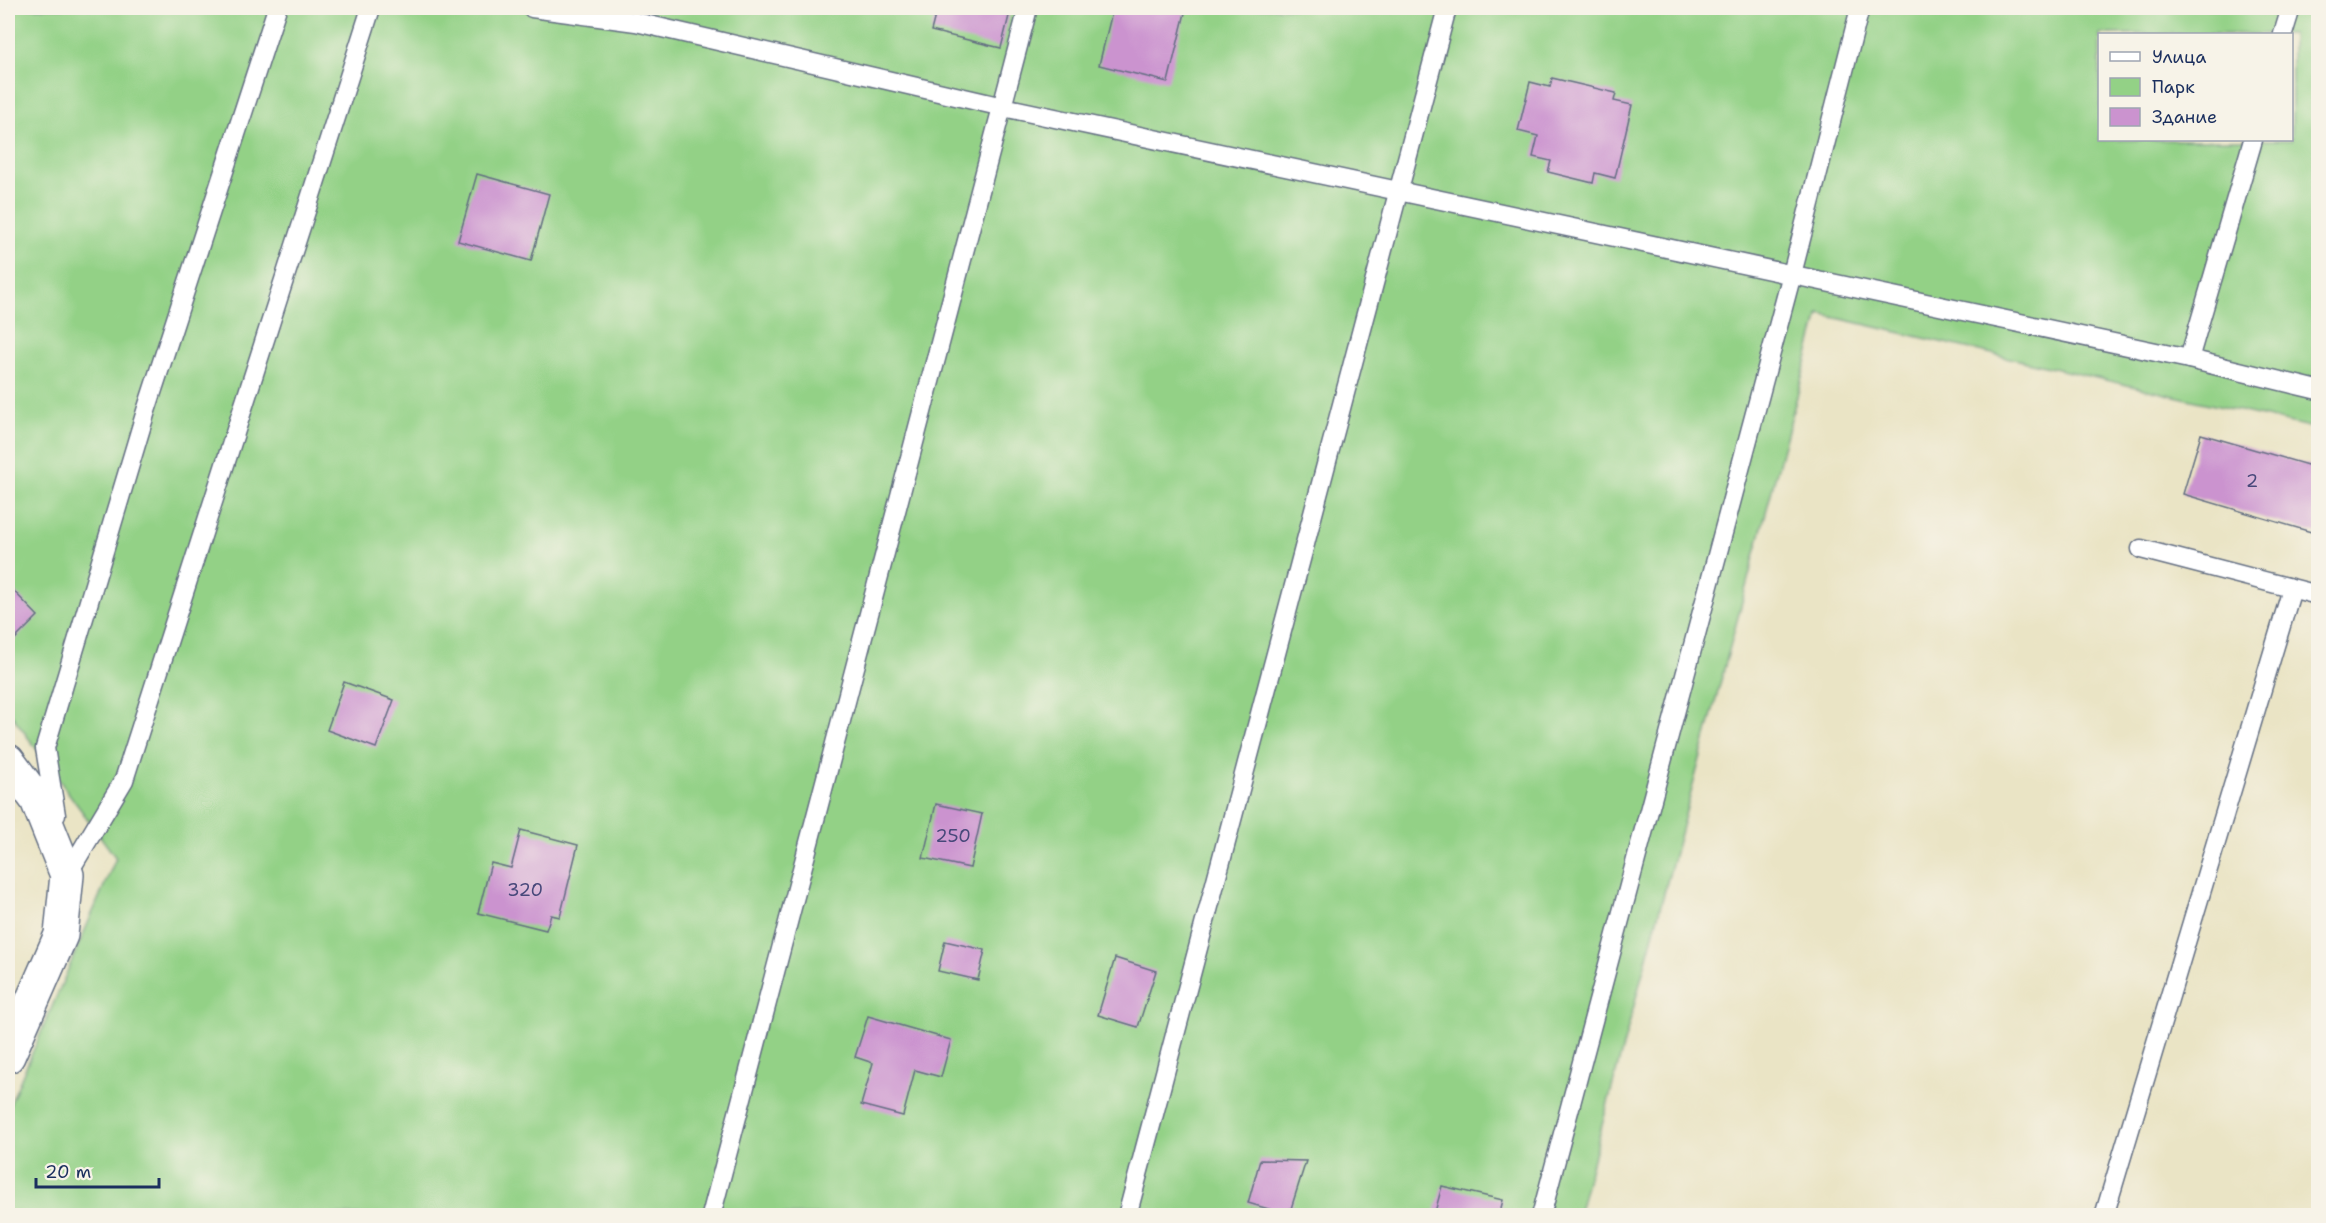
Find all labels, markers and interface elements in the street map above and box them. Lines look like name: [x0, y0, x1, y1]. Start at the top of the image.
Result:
legend: [2098, 33, 2293, 141]
text: Улица: [2152, 45, 2206, 69]
text: Парк: [2152, 75, 2195, 99]
text: Здание: [2152, 105, 2217, 129]
house number: 2: [2246, 469, 2258, 493]
house number: 250: [935, 824, 971, 848]
house number: 320: [507, 878, 543, 902]
scale bar: [36, 1151, 159, 1189]
text: 20 m: [45, 1160, 91, 1184]

